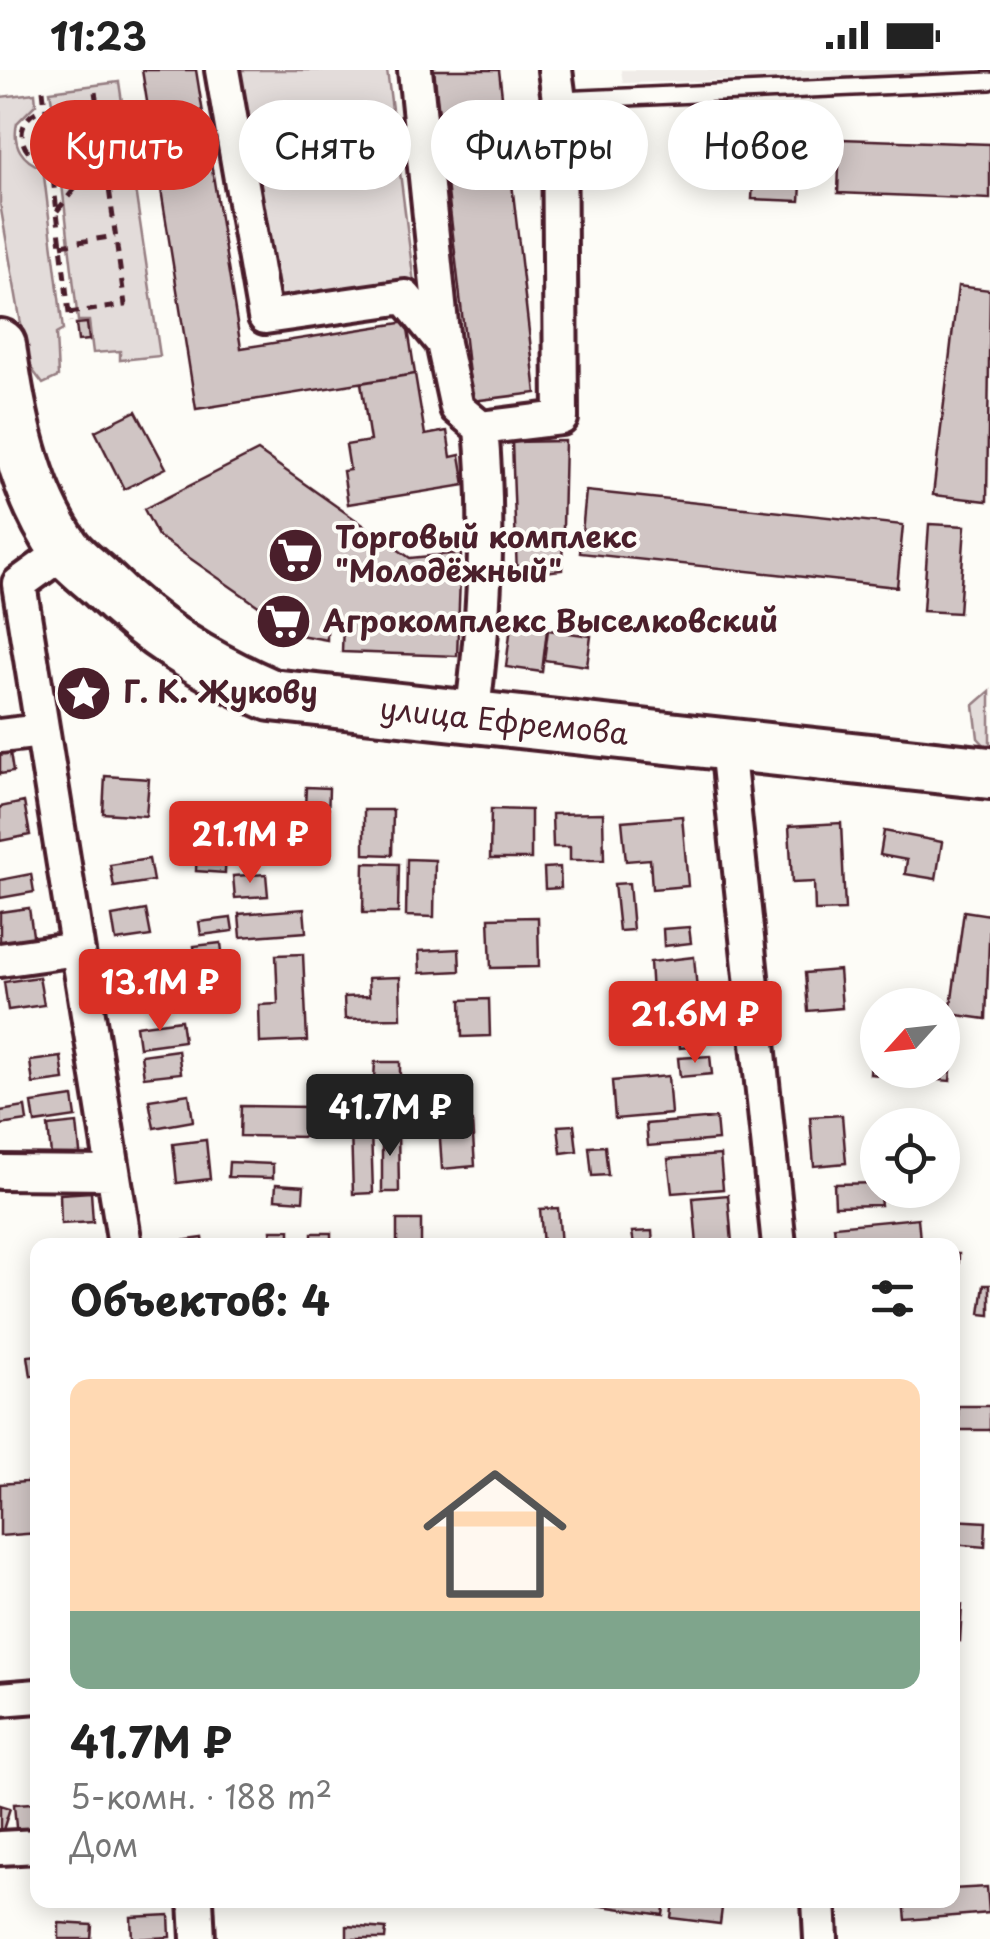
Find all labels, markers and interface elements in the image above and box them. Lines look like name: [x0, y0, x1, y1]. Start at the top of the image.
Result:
text: 11:23: [50, 7, 147, 64]
chip: Купить: [30, 100, 219, 190]
chip: Снять: [239, 100, 411, 190]
chip: Фильтры: [431, 100, 648, 190]
chip: Новое: [668, 100, 844, 190]
place label: Торговый комплекс "Молодёжный": [335, 513, 637, 592]
supermarket icon: Торговый комплекс "Молодёжный": [266, 525, 326, 585]
supermarket icon: Агрокомплекс Выселковский: [254, 592, 314, 652]
place label: Агрокомплекс Выселковский: [322, 597, 778, 642]
place icon: Г. К. Жукову: [54, 663, 114, 723]
place label: Г. К. Жукову: [123, 668, 317, 713]
street label: улица Ефремова: [378, 684, 631, 755]
pin: 21.1M ₽: [158, 801, 342, 886]
text: 21.1M ₽: [191, 809, 309, 857]
pin: 13.1M ₽: [68, 949, 252, 1034]
text: 13.1M ₽: [101, 957, 219, 1005]
pin: 21.6M ₽: [603, 981, 787, 1066]
north arrow: [860, 988, 960, 1088]
map controls: [860, 988, 960, 1208]
text: 21.6M ₽: [631, 989, 759, 1037]
pin: 41.7M ₽: [298, 1074, 482, 1159]
text: 41.7M ₽: [328, 1082, 452, 1130]
button: locate: [860, 1108, 960, 1208]
text: Объектов: 4: [70, 1267, 330, 1330]
icon: filters: [865, 1271, 920, 1326]
icon: home: [405, 1444, 585, 1624]
text: 41.7M ₽: [70, 1709, 232, 1772]
text: 5-комн. · 188 m²: [70, 1772, 332, 1820]
text: Дом: [70, 1820, 139, 1868]

